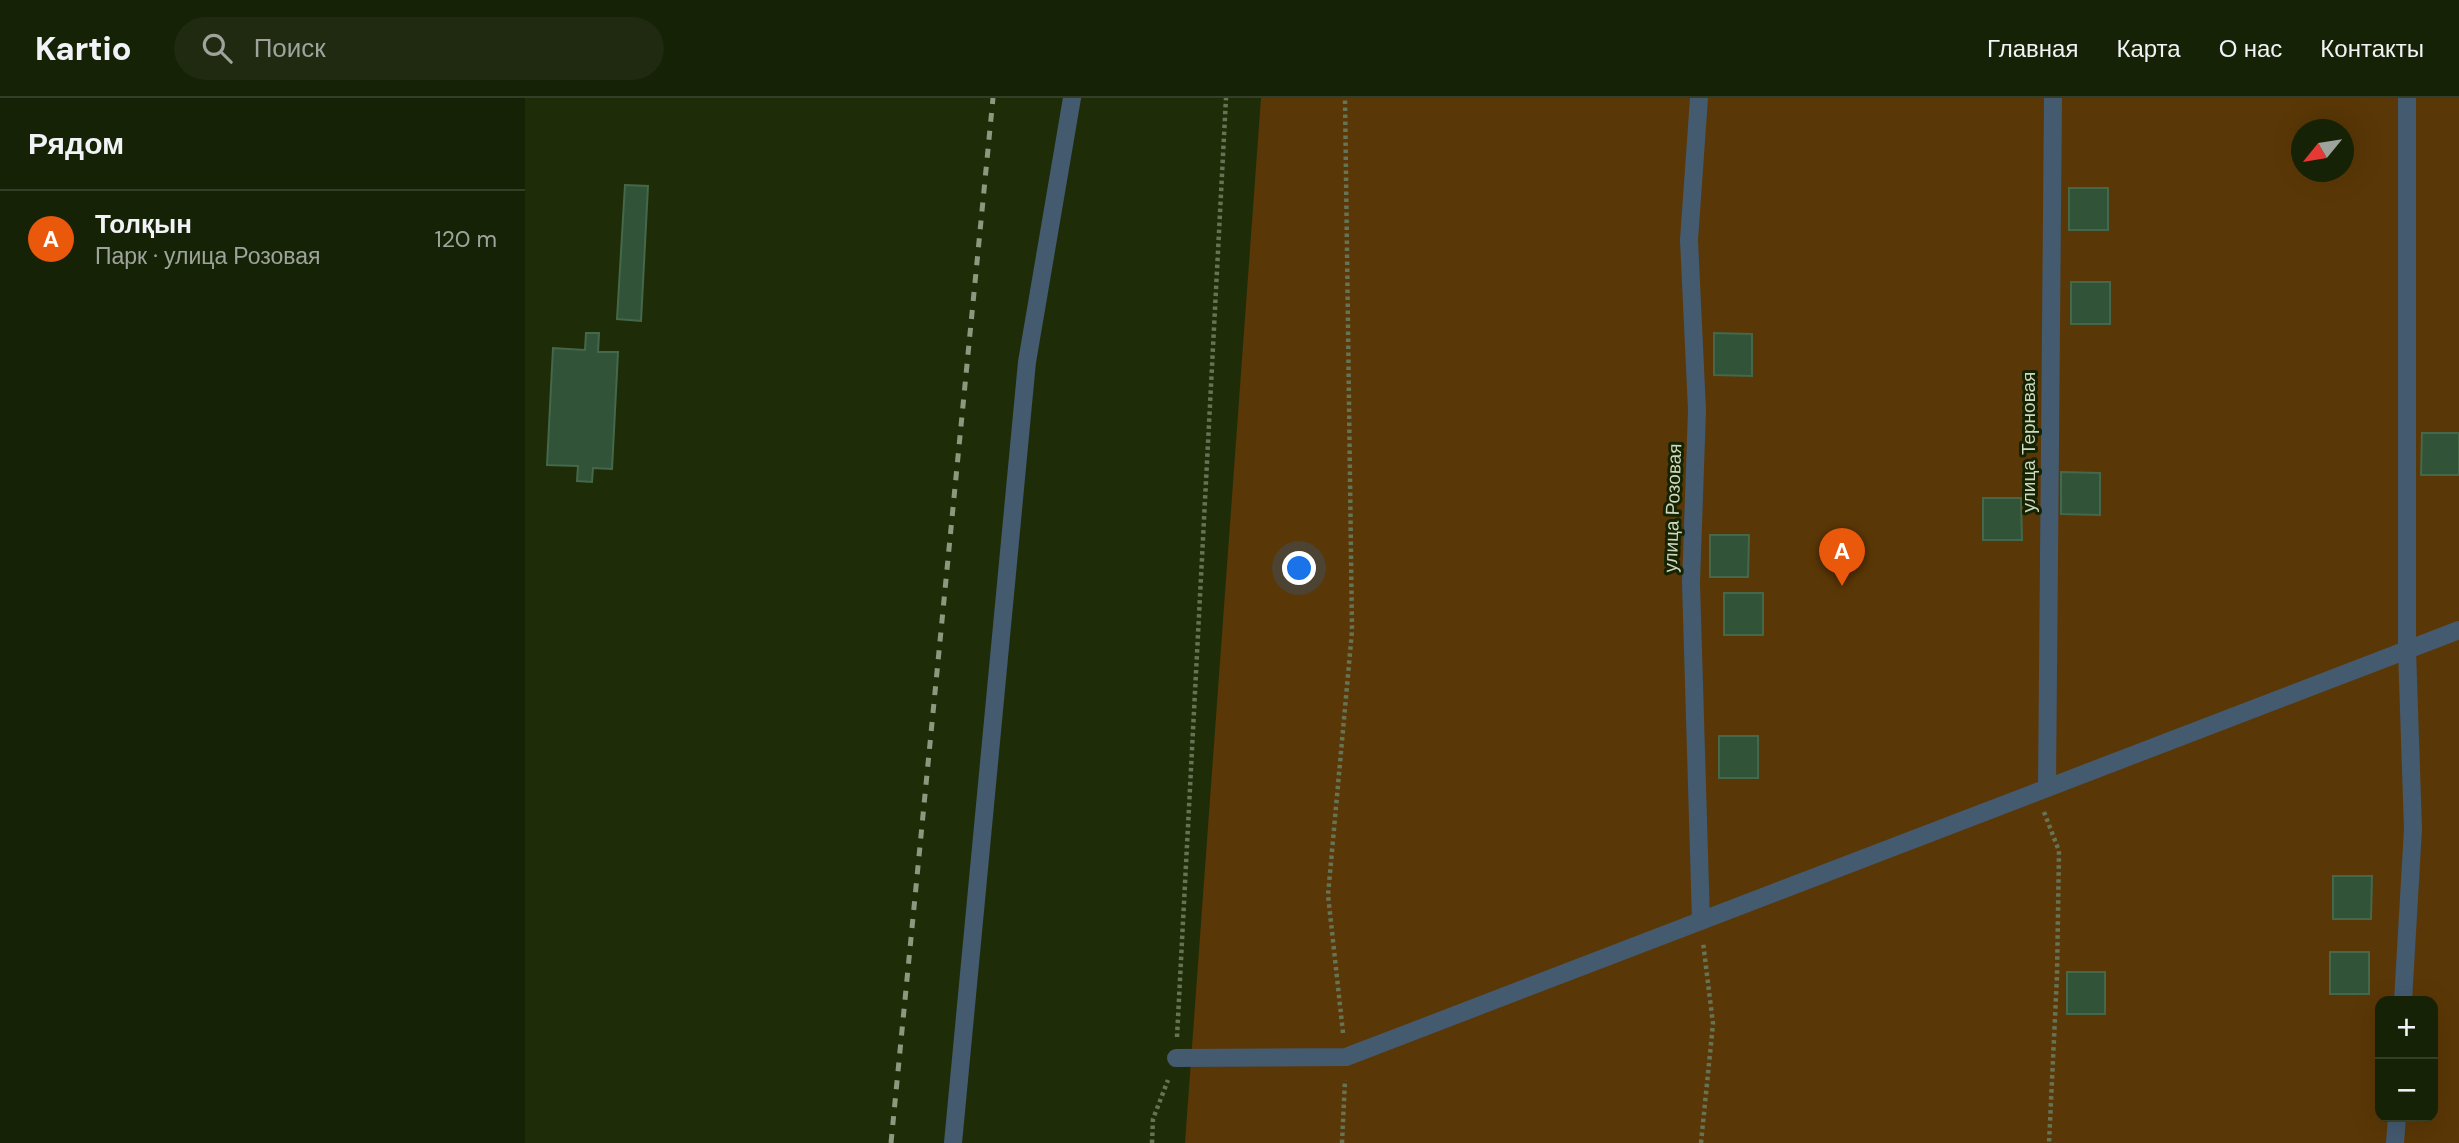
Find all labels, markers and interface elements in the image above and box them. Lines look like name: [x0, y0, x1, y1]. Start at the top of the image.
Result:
search box: [174, 17, 664, 80]
text: Kartio: [35, 27, 132, 70]
icon: search: [198, 29, 236, 67]
text: Поиск: [254, 31, 326, 65]
text: Главная: [1987, 33, 2078, 64]
text: Карта: [2116, 33, 2181, 64]
text: О нас: [2219, 33, 2282, 64]
text: Контакты: [2320, 33, 2424, 64]
north arrow: [2291, 119, 2354, 182]
text: Рядом: [28, 124, 124, 163]
text: Толқын: [95, 207, 192, 241]
text: A: [43, 224, 59, 254]
text: 120 m: [434, 224, 497, 254]
text: Парк · улица Розовая: [95, 241, 320, 271]
street label: улица Терновая: [2016, 372, 2041, 512]
street label: улица Розовая: [1658, 443, 1687, 573]
pin: A: [1819, 528, 1865, 586]
your location: [1282, 551, 1316, 585]
map controls: [2375, 996, 2438, 1122]
button: +: [2375, 996, 2438, 1059]
button: −: [2375, 1059, 2438, 1122]

